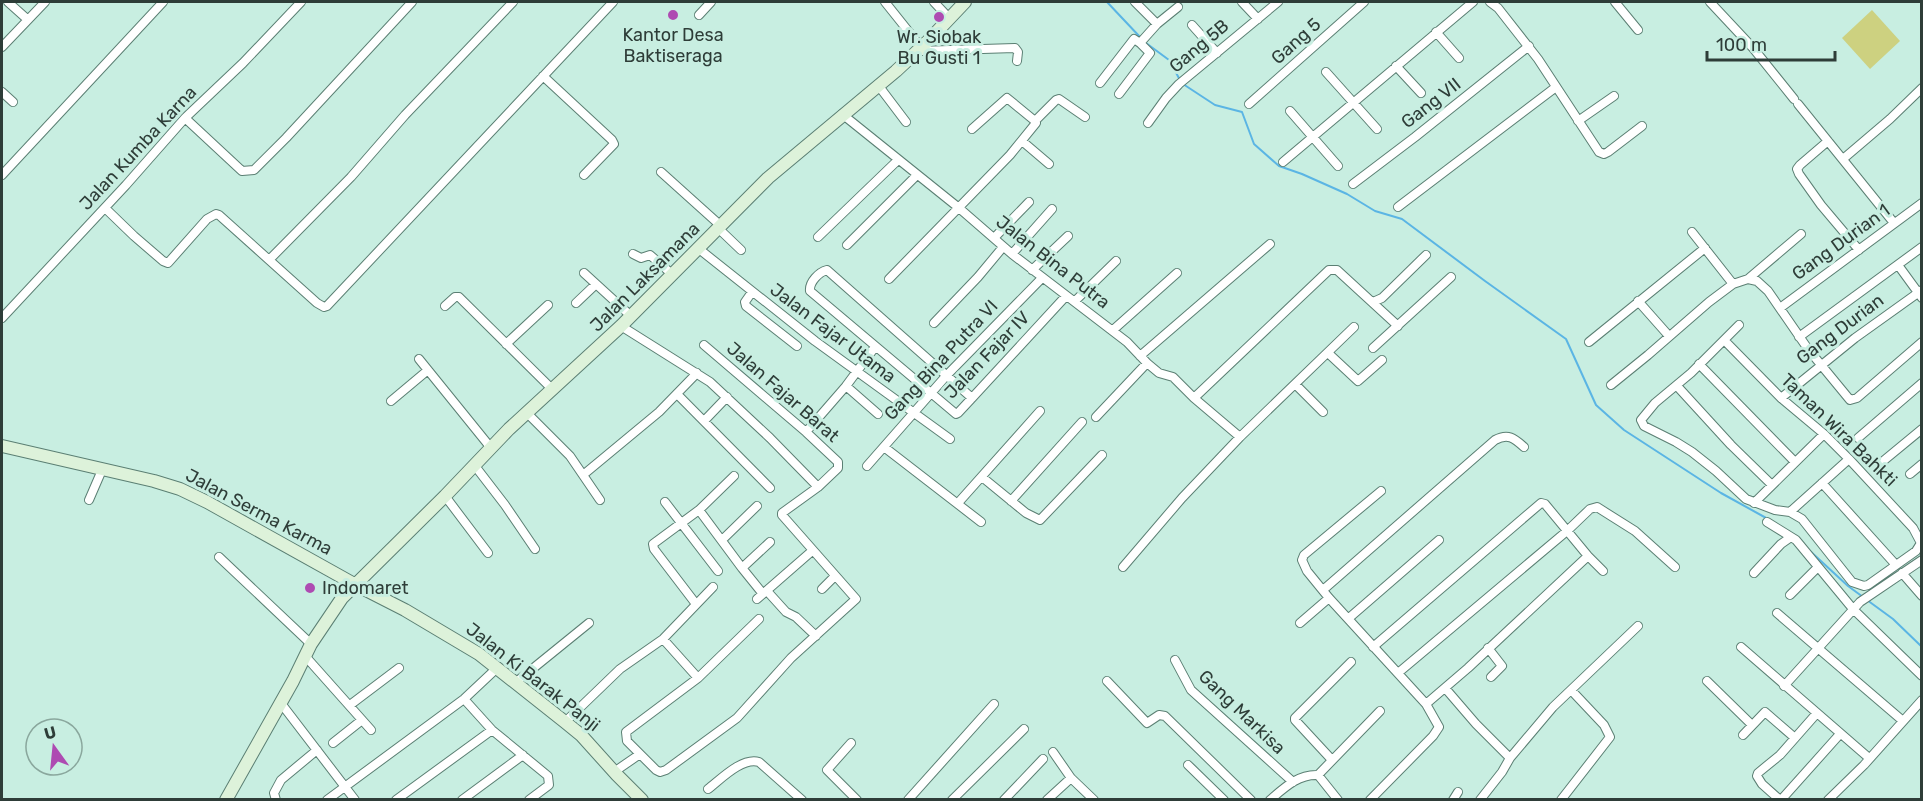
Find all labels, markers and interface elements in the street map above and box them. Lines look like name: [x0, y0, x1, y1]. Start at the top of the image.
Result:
marker: Kantor Desa Baktiseraga: [666, 8, 680, 22]
marker: Wr. Siobak Bu Gusti 1: [932, 10, 946, 24]
street label: Gang 5: [1267, 13, 1325, 69]
street label: Gang 5B: [1165, 15, 1233, 77]
place label: Kantor Desa Baktiseraga: [622, 24, 724, 67]
scale bar: [1707, 24, 1834, 62]
place label: Wr. Siobak Bu Gusti 1: [897, 26, 982, 69]
text: 100 m: [1716, 34, 1767, 56]
street label: Gang VII: [1397, 73, 1465, 133]
street label: Jalan Kumba Karna: [75, 81, 201, 215]
street label: Gang Durian 1: [1788, 199, 1894, 285]
street label: Jalan Bina Putra: [992, 211, 1114, 313]
street label: Jalan Laksamana: [586, 218, 704, 336]
street label: Jalan Fajar Utama: [766, 279, 900, 387]
street label: Gang Durian: [1792, 289, 1888, 369]
street label: Gang Bina Putra VI: [880, 295, 1002, 425]
street label: Jalan Fajar IV: [940, 307, 1034, 403]
street label: Jalan Fajar Barat: [722, 337, 844, 447]
street label: Taman Wira Bahkti: [1776, 369, 1902, 491]
street label: Jalan Serma Karma: [182, 464, 336, 560]
place label: Indomaret: [322, 577, 409, 599]
marker: Indomaret: [303, 581, 317, 595]
street label: Jalan Ki Barak Panji: [462, 618, 604, 736]
street label: Gang Markisa: [1194, 665, 1290, 759]
north arrow: [24, 717, 84, 777]
text: U: [42, 722, 58, 744]

